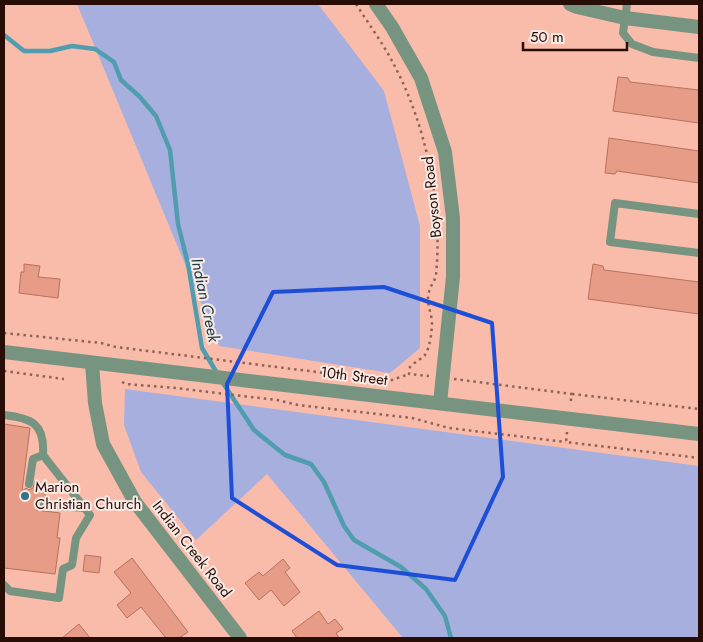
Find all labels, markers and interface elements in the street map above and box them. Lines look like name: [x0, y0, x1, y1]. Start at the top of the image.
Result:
scale bar: [523, 20, 627, 52]
text: 50 m: [530, 26, 564, 48]
street label: Boyson Road: [417, 155, 447, 239]
water label: Indian Creek: [185, 256, 226, 345]
street label: 10th Street: [319, 361, 389, 391]
place label: Marion Christian Church: [35, 476, 141, 515]
marker: Marion Christian Church: [19, 490, 31, 502]
street label: Indian Creek Road: [147, 496, 237, 602]

